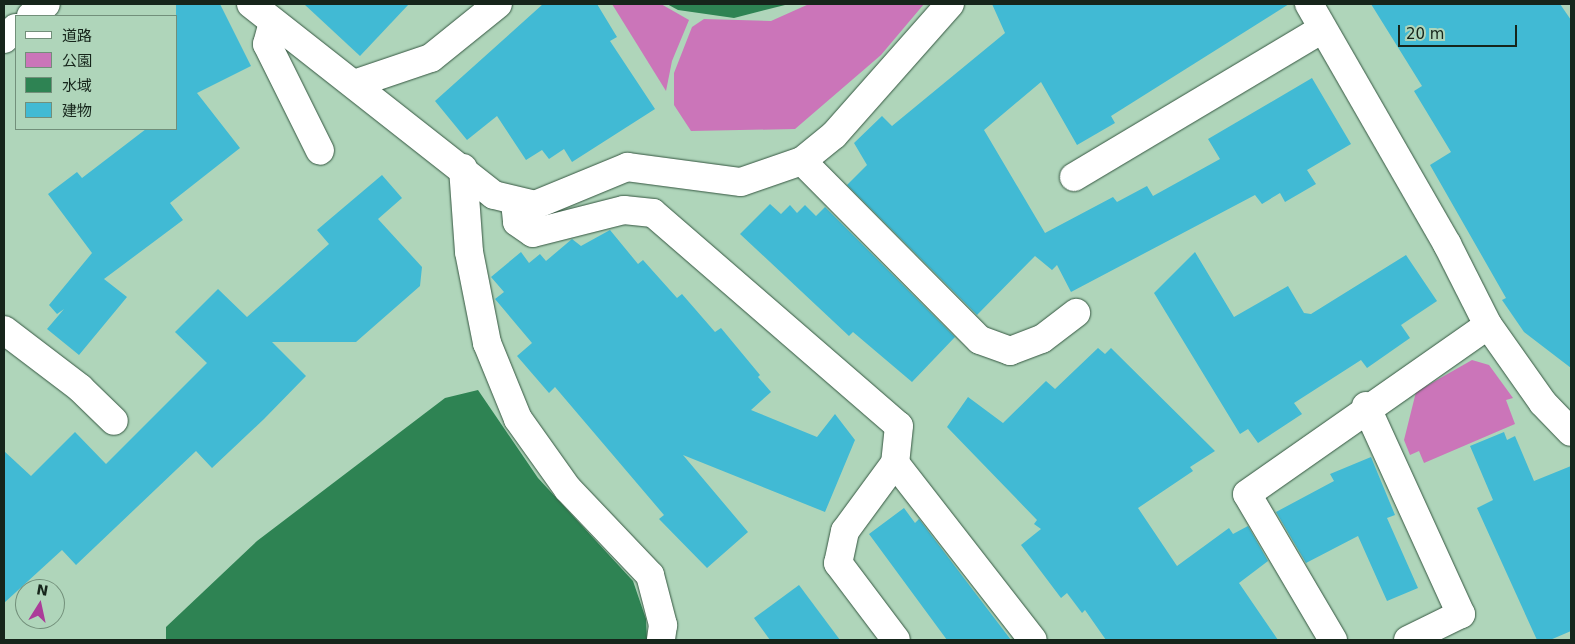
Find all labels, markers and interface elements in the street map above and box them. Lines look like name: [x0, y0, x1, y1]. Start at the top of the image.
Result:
legend: [15, 15, 178, 130]
scale bar: [1400, 15, 1519, 47]
text: 20 m: [1406, 25, 1444, 43]
text: 道路: [62, 27, 92, 45]
text: 公園: [62, 52, 92, 70]
text: 水域: [62, 77, 92, 95]
text: 建物: [62, 102, 92, 120]
north arrow: [15, 579, 65, 629]
text: N: [35, 581, 50, 599]

